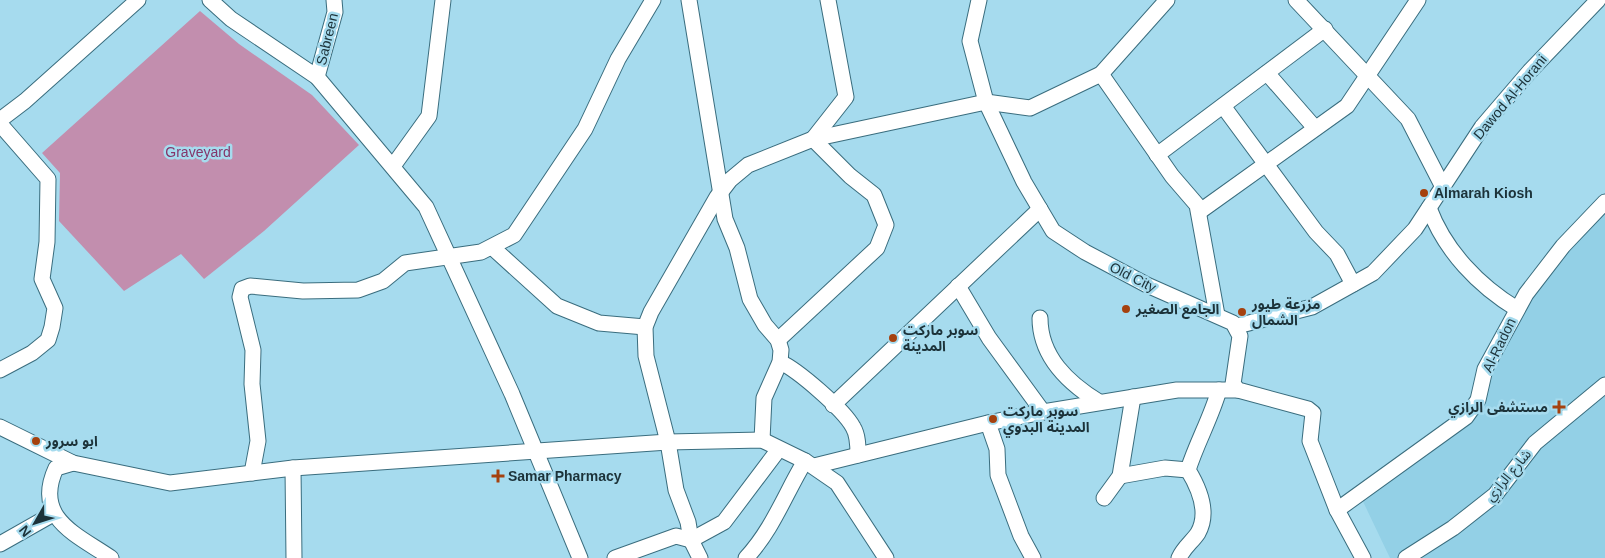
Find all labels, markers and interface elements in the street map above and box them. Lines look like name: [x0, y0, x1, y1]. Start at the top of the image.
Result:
street label: Sabreen: [313, 11, 341, 67]
street label: Dawod Al-Horani: [1470, 52, 1550, 142]
park label: Graveyard: [165, 144, 231, 160]
place label: Almarah Kiosh: [1434, 185, 1533, 201]
marker: Almarah Kiosh: [1418, 187, 1430, 199]
street label: Old City: [1107, 259, 1159, 295]
place label: مزرعة طيور الشمال: [1251, 296, 1320, 329]
place label: الجامع الصغير: [1135, 301, 1220, 319]
marker: الجامع الصغير: [1120, 303, 1132, 315]
marker: مزرعة طيور الشمال: [1236, 306, 1248, 318]
street label: Al-Radon: [1479, 315, 1519, 375]
place label: سوبر ماركت المدينة: [903, 322, 978, 354]
marker: سوبر ماركت المدينة: [887, 332, 899, 344]
place label: مستشفى الرازي: [1448, 399, 1548, 418]
marker: مستشفى الرازي: [1552, 400, 1566, 414]
place label: سوبر ماركت المدينة البدوي: [1003, 403, 1090, 438]
marker: سوبر ماركت المدينة البدوي: [987, 413, 999, 425]
place label: ابو سرور: [45, 433, 98, 450]
marker: ابو سرور: [30, 435, 42, 447]
street label: شارع الرازي: [1482, 446, 1537, 506]
place label: Samar Pharmacy: [508, 468, 622, 484]
marker: Samar Pharmacy: [492, 470, 504, 482]
north arrow: [10, 498, 60, 548]
text: N: [15, 522, 34, 540]

